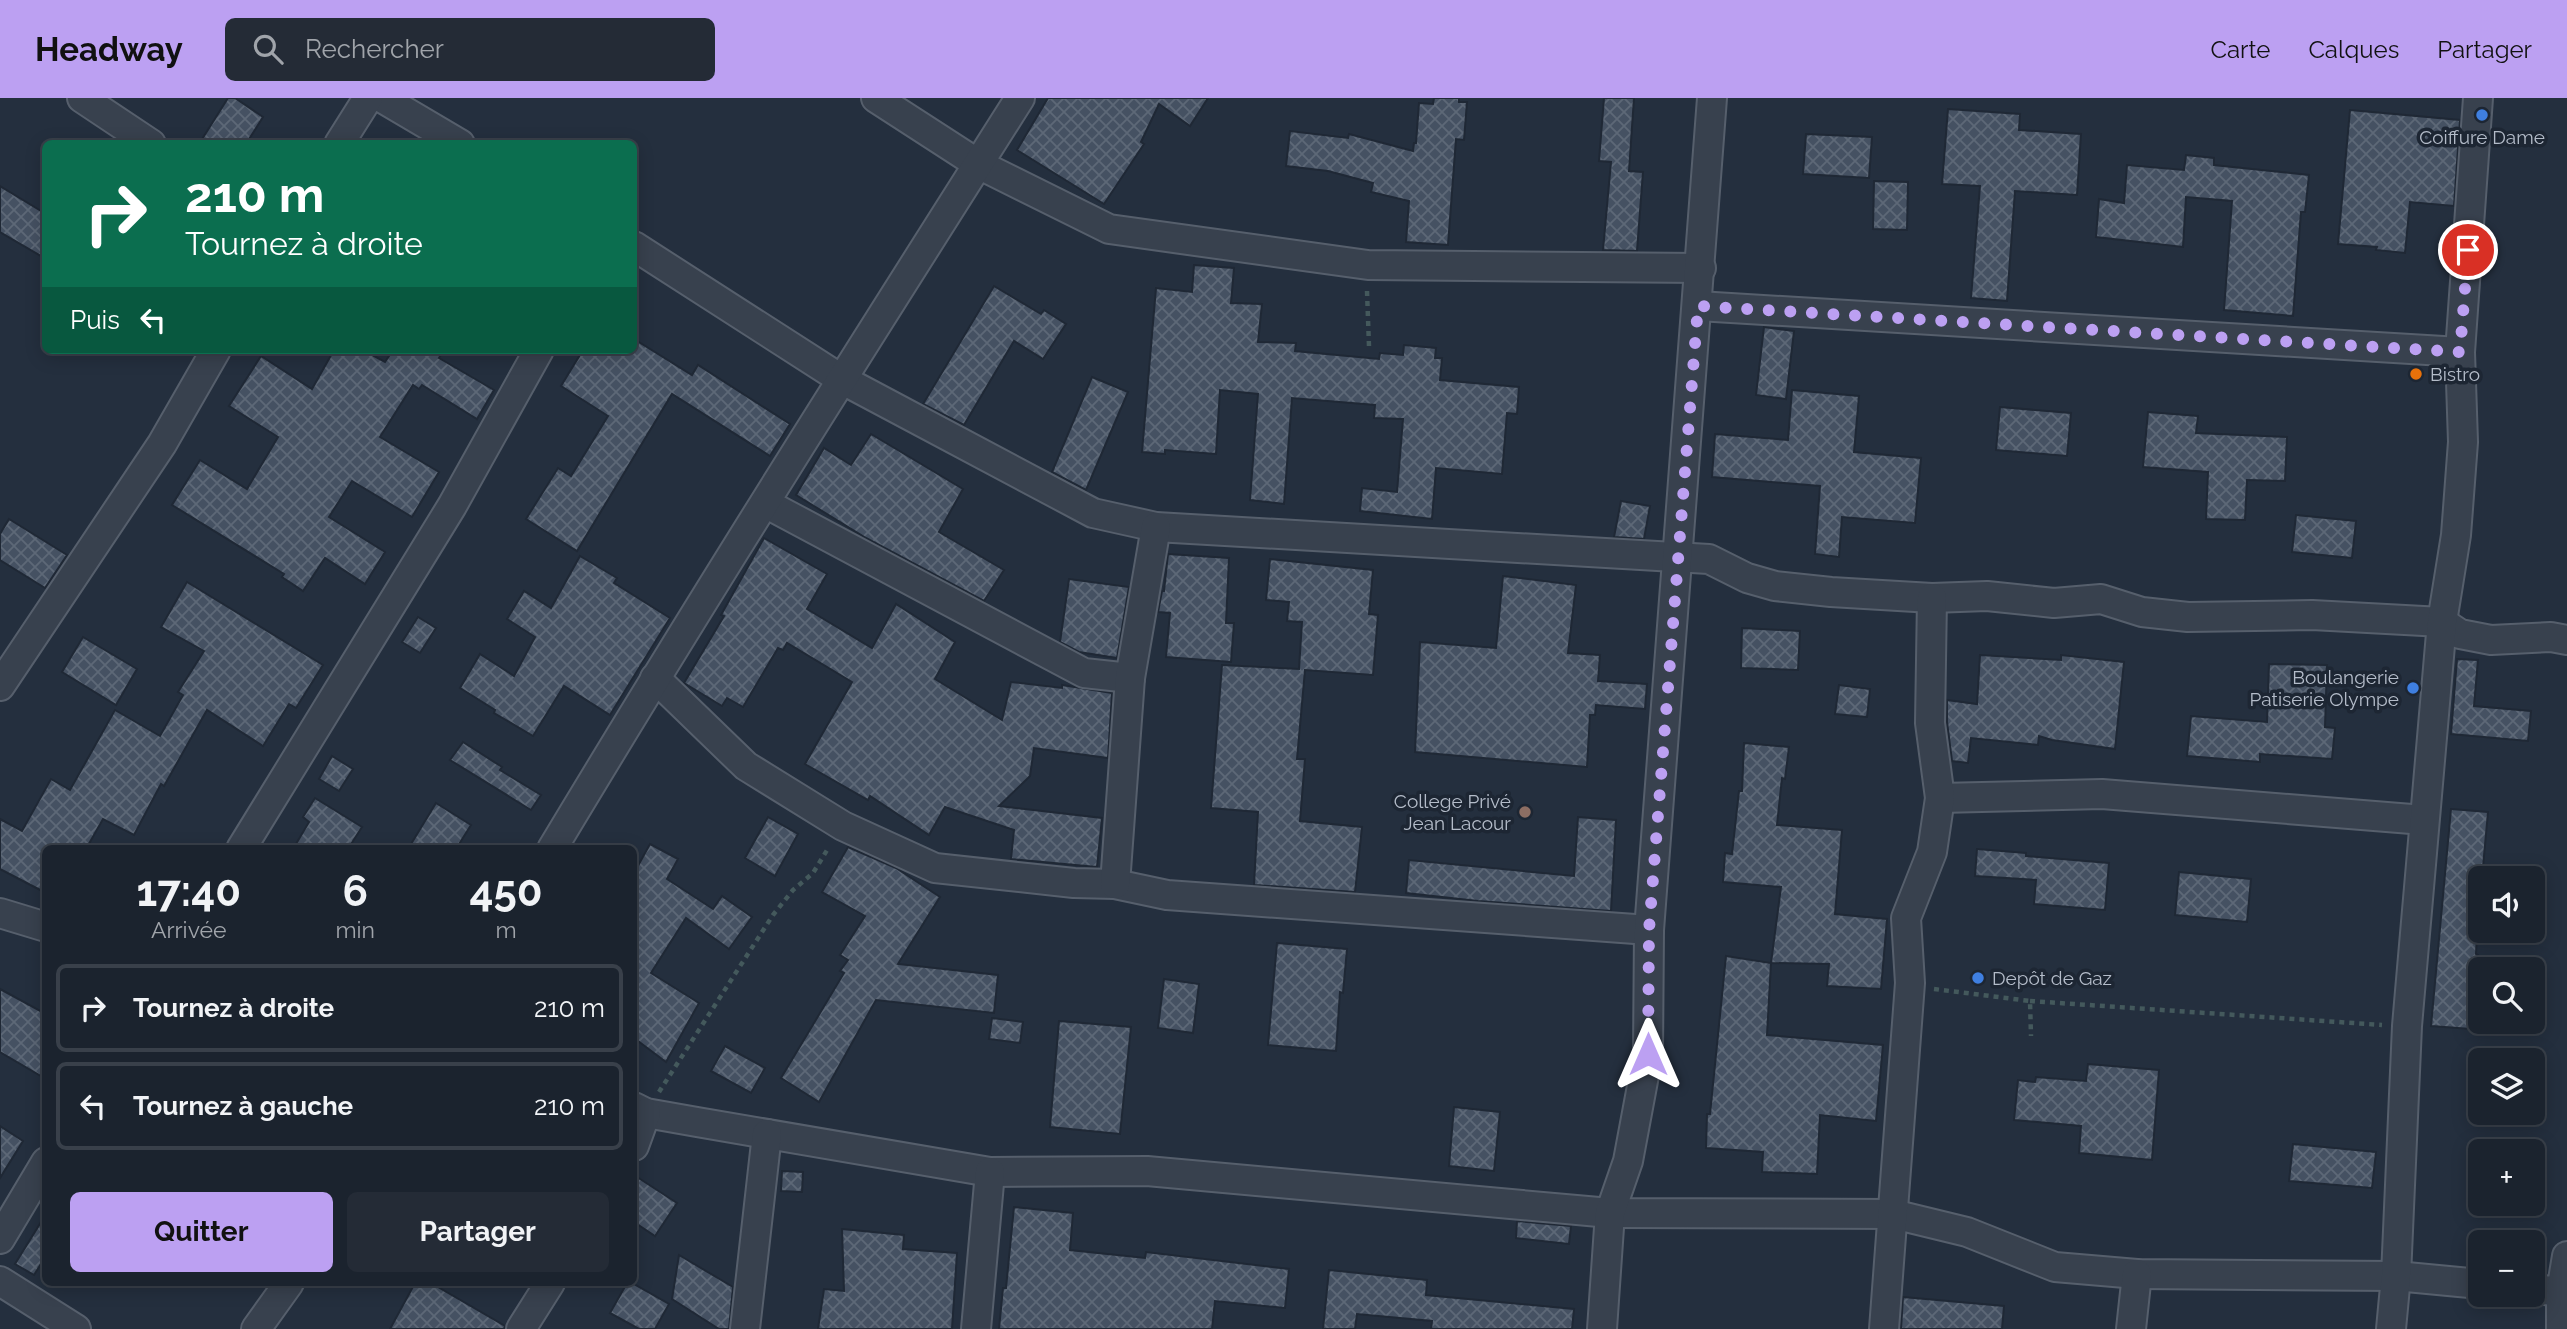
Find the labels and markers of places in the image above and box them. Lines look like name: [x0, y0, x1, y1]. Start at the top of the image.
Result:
marker: Coiffure Dame: [2474, 107, 2490, 123]
place label: Coiffure Dame: [2419, 126, 2545, 148]
pin: [2438, 220, 2498, 280]
place label: Bistro: [2430, 363, 2480, 385]
marker: Bistro: [2408, 366, 2424, 382]
place label: Boulangerie Patiserie Olympe: [2250, 666, 2399, 710]
marker: Boulangerie Patiserie Olympe: [2405, 680, 2421, 696]
place label: College Privé Jean Lacour: [1394, 790, 1511, 834]
marker: College Privé Jean Lacour: [1517, 804, 1533, 820]
place label: Depôt de Gaz: [1992, 967, 2112, 989]
marker: Depôt de Gaz: [1970, 970, 1986, 986]

